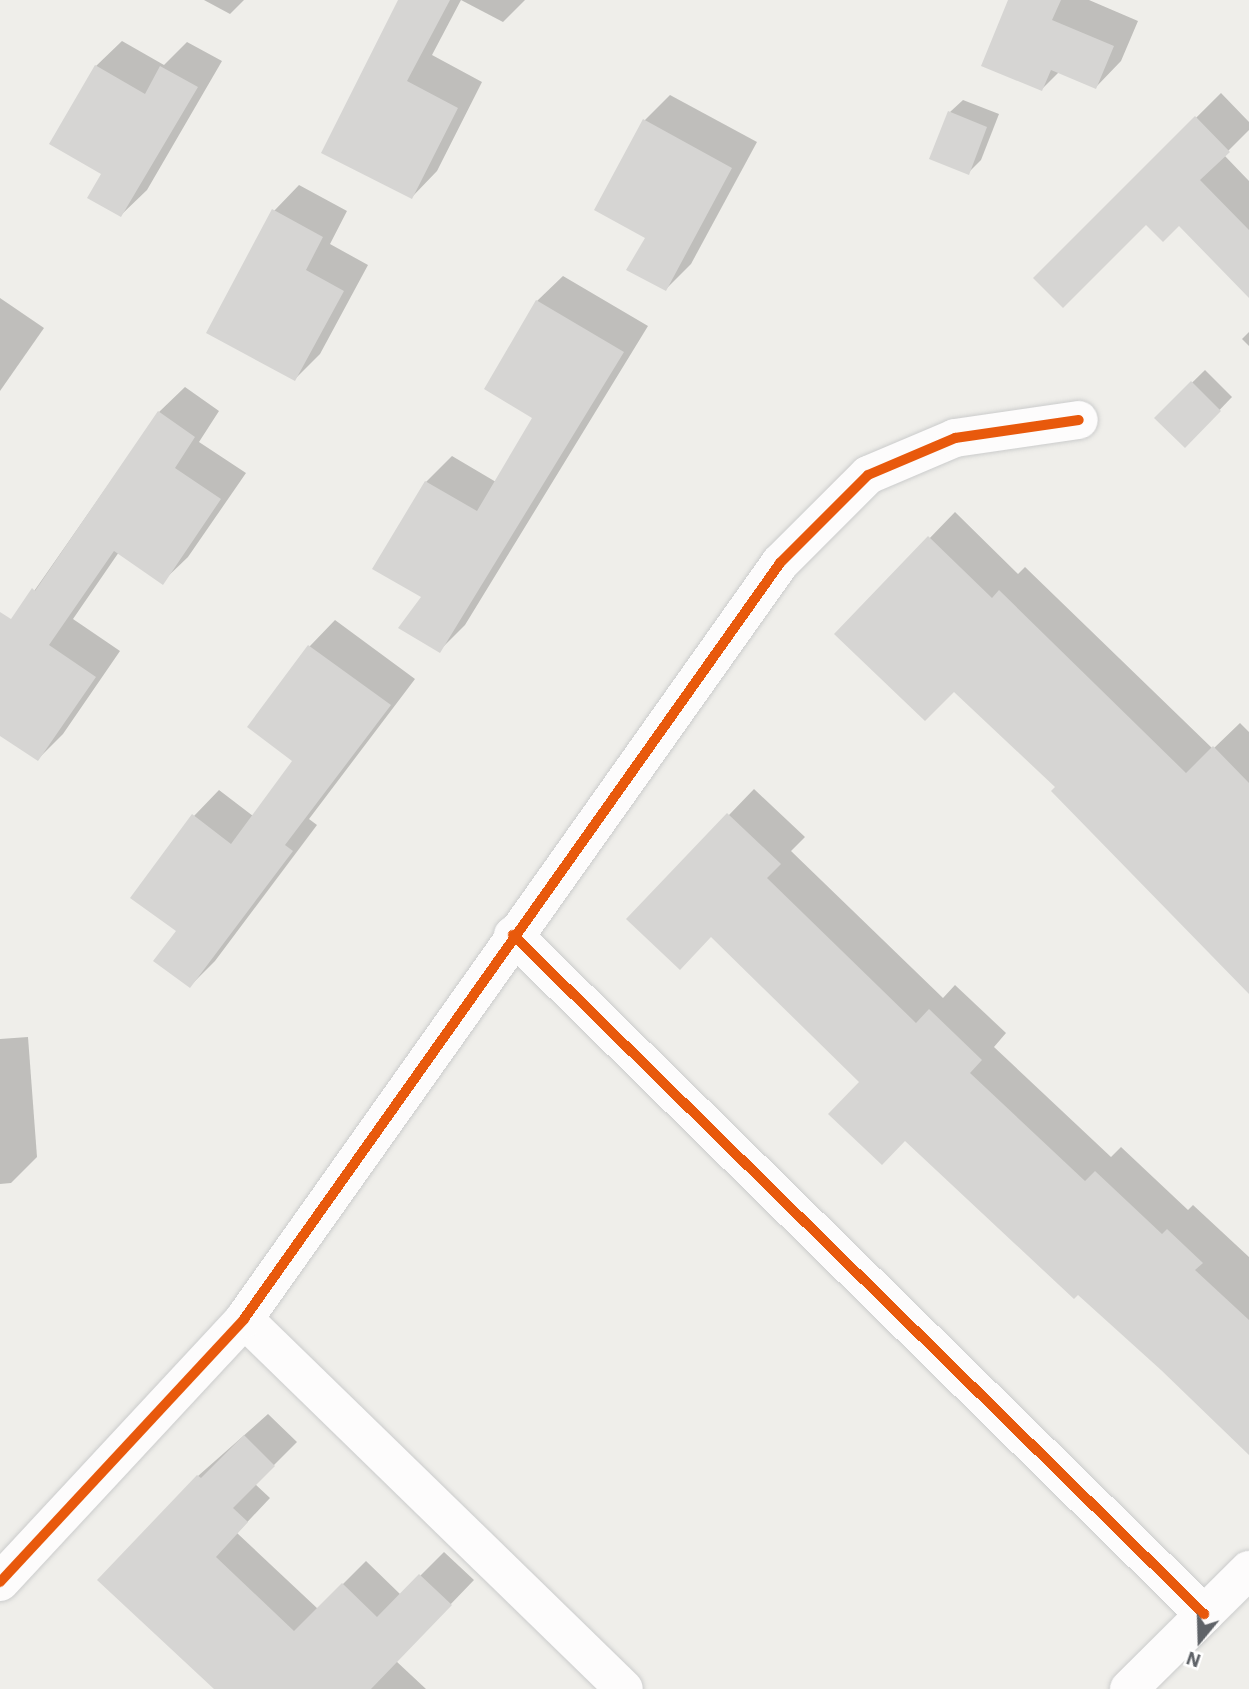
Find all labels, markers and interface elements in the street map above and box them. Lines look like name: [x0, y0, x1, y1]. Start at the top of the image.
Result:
north arrow: [1165, 1605, 1235, 1675]
text: N: [1183, 1646, 1204, 1673]

